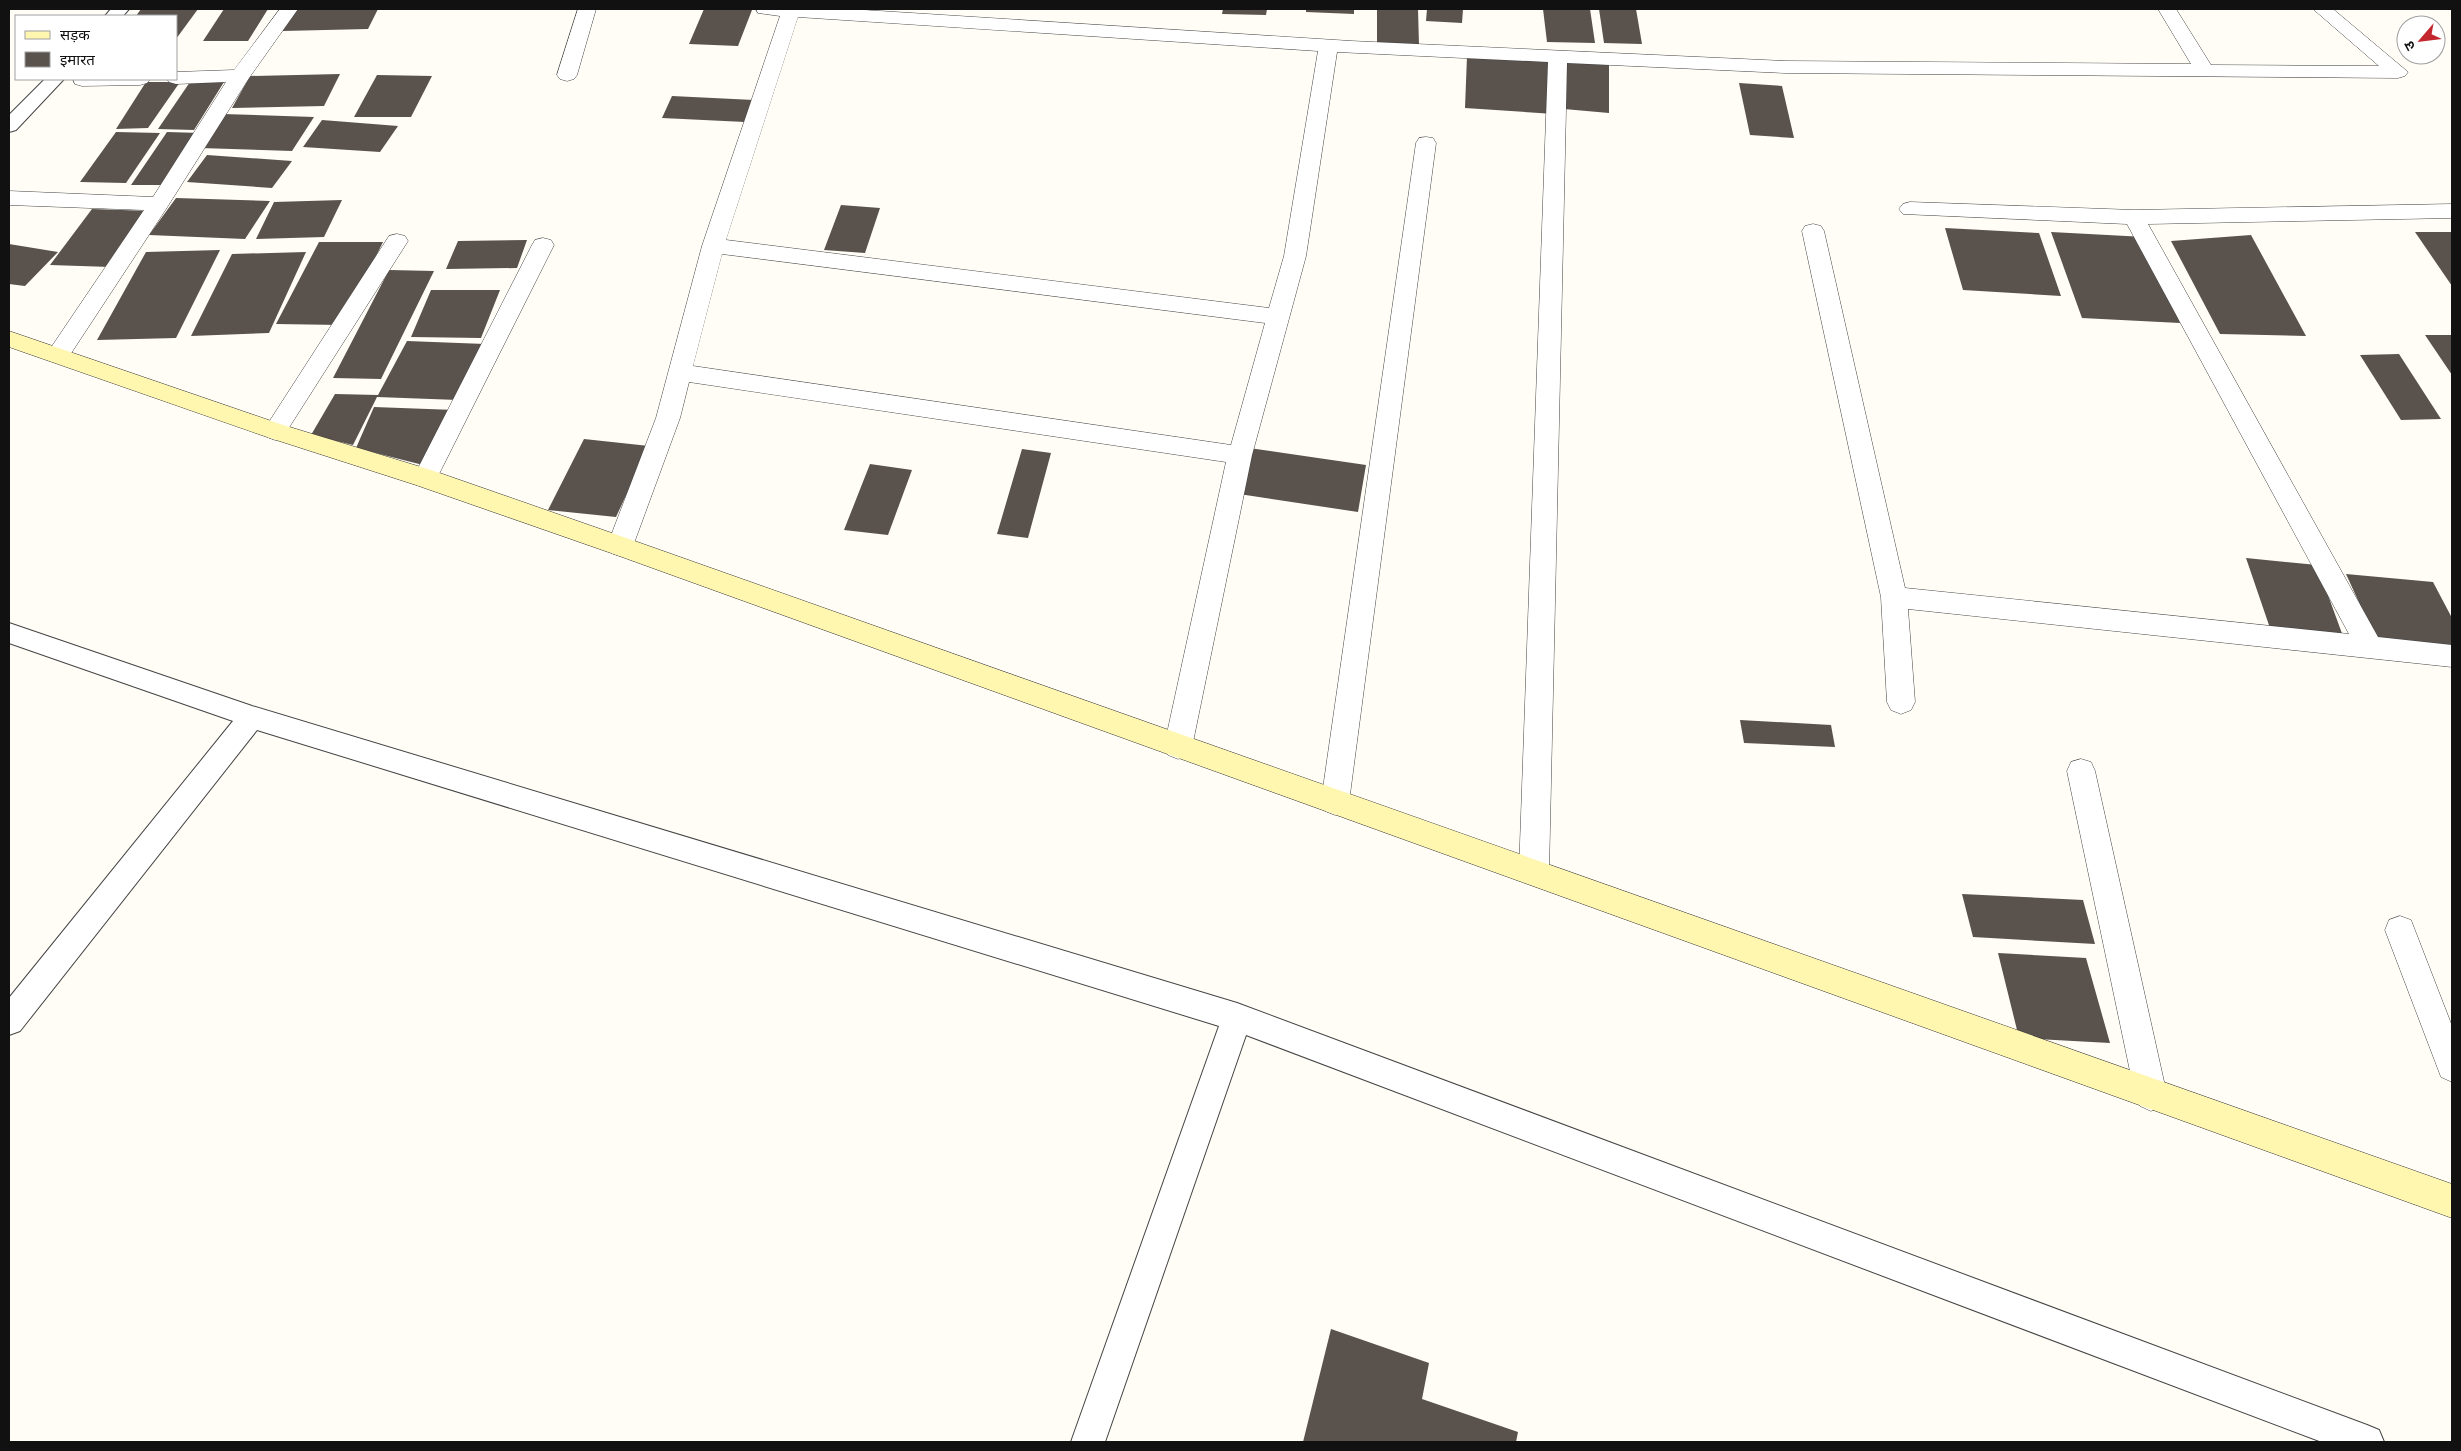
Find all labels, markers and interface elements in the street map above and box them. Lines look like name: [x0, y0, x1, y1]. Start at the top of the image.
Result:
legend: [15, 15, 178, 80]
north arrow: [2396, 15, 2446, 65]
text: सड़क: [60, 27, 90, 43]
text: उ: [2401, 38, 2419, 53]
text: इमारत: [60, 52, 95, 68]

